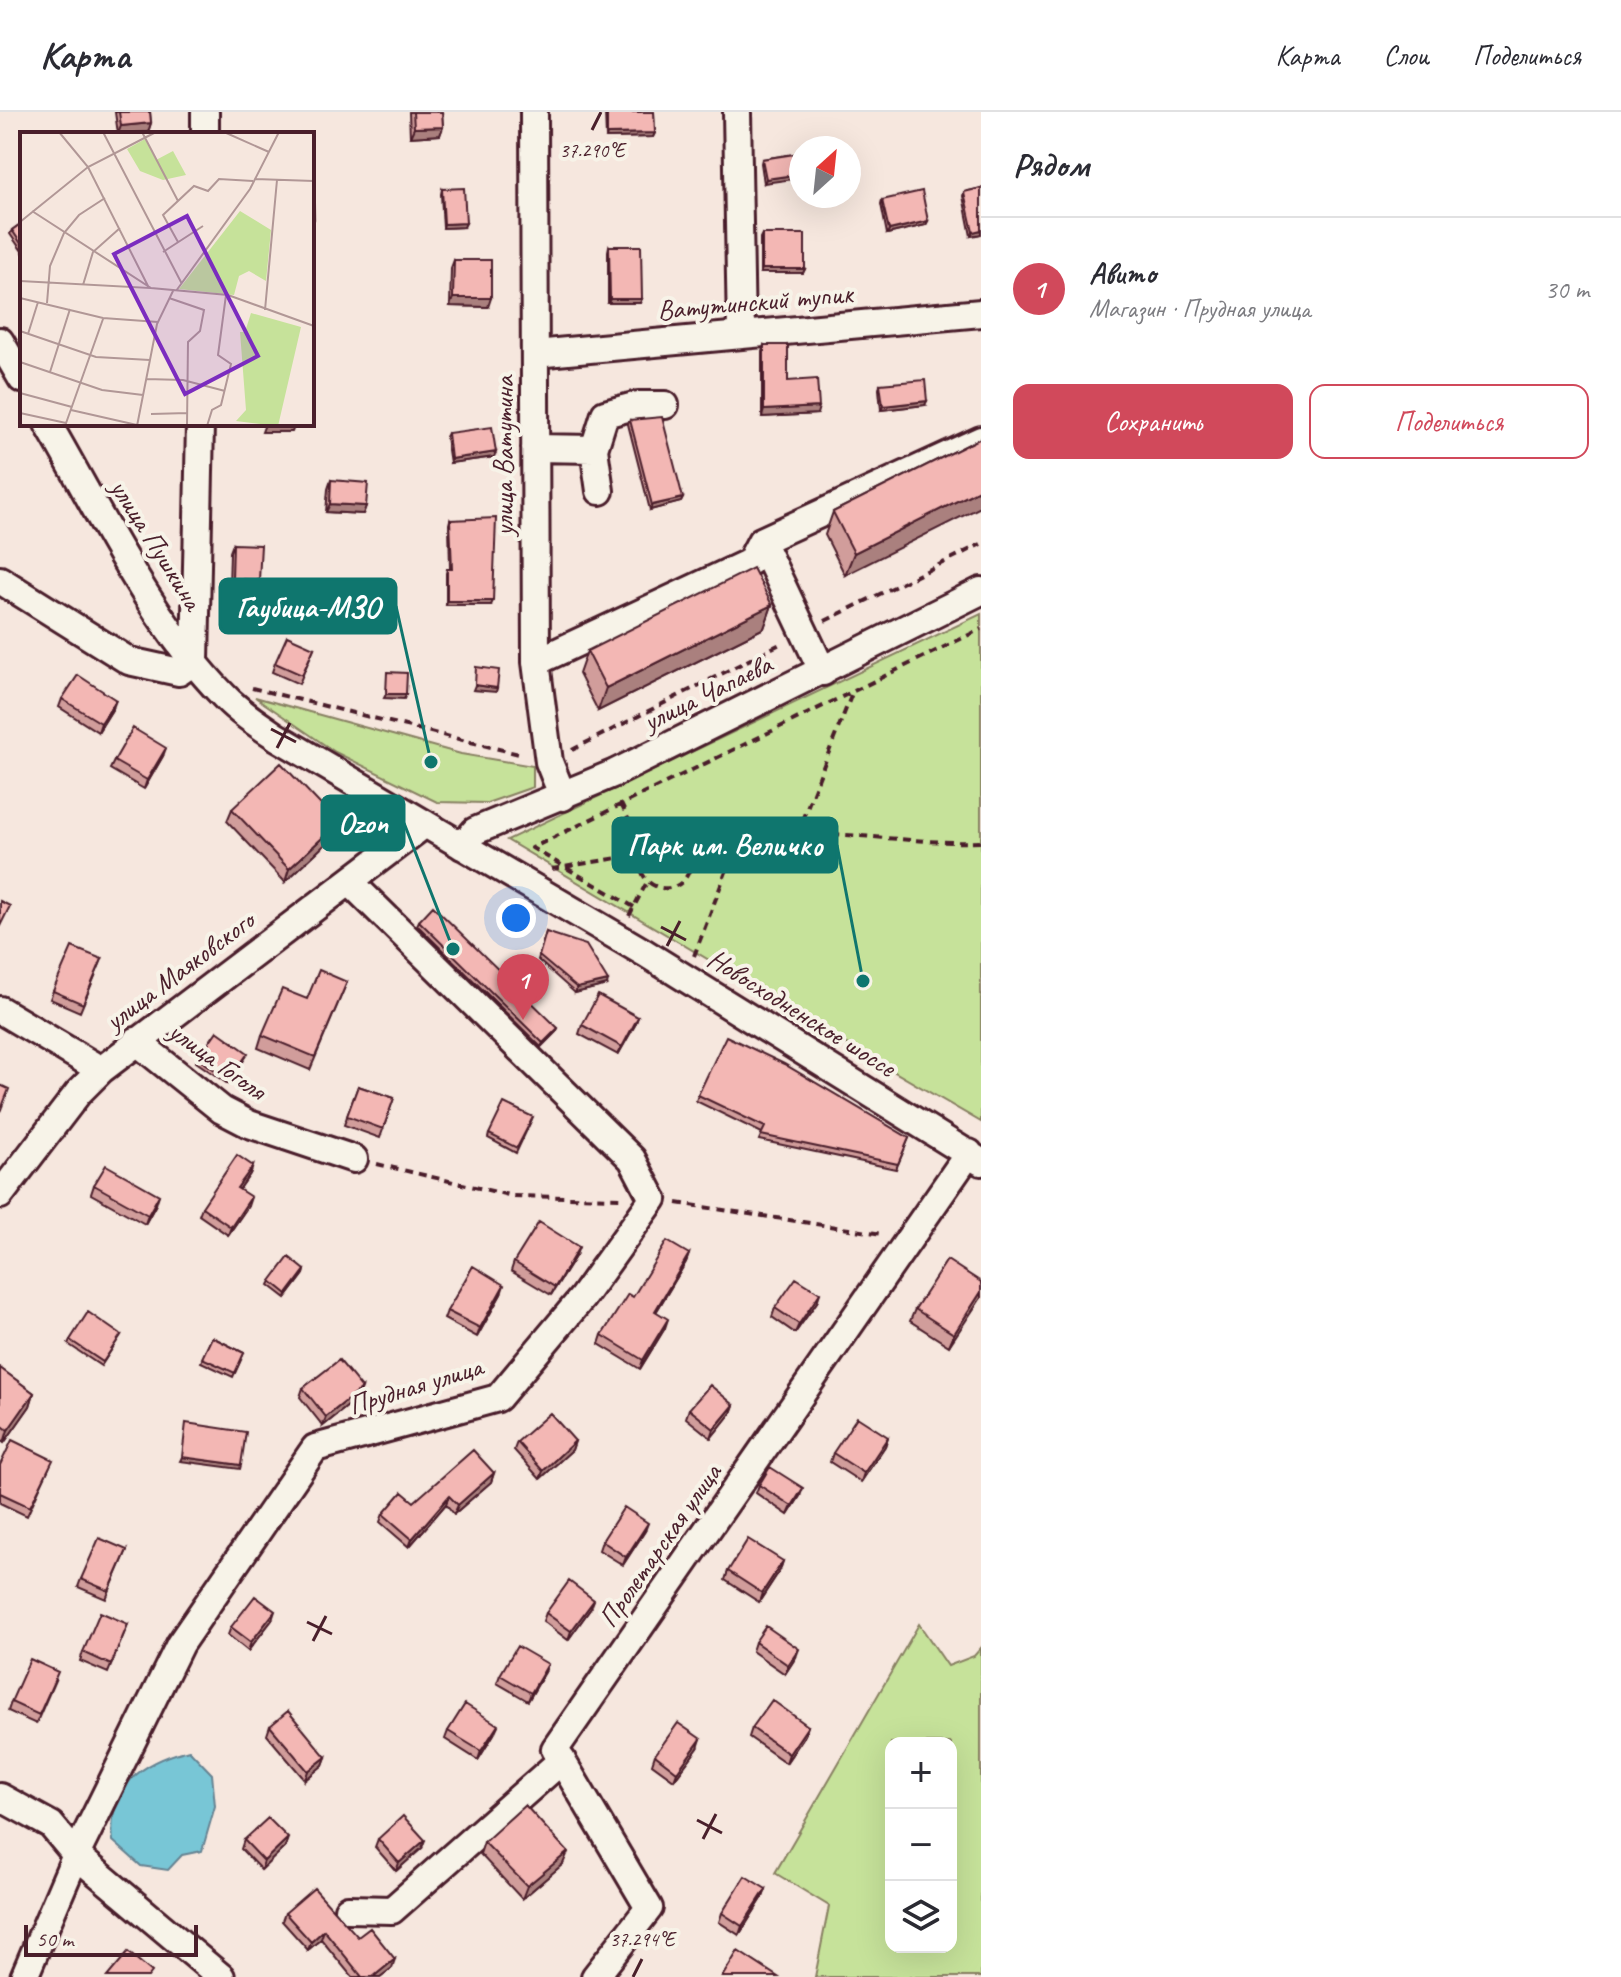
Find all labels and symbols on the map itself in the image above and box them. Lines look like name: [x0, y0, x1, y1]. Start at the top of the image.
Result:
inset map: [20, 132, 314, 426]
north arrow: [789, 136, 861, 208]
text: 37.290°E: [559, 138, 627, 163]
street label: Ватутинский тупик: [656, 275, 856, 327]
street label: улица Ватутина: [486, 374, 521, 538]
street label: улица Пушкина: [102, 471, 212, 618]
callout: Гаубица-МЗО: [220, 579, 396, 633]
text: Гаубица-МЗО: [236, 588, 384, 627]
street label: улица Чапаева: [635, 645, 779, 740]
callout: Ozon: [322, 796, 404, 850]
text: Ozon: [338, 804, 389, 842]
callout: Парк им. Величко: [613, 818, 837, 872]
text: Парк им. Величко: [627, 826, 825, 864]
your location: [496, 898, 536, 938]
street label: улица Маяковского: [96, 901, 263, 1039]
street label: Новосходненское шоссе: [701, 941, 904, 1085]
pin: 1: [497, 954, 549, 1020]
street label: улица Гоголя: [161, 1012, 275, 1109]
street label: Прудная улица: [344, 1348, 489, 1422]
street label: Пролетарская улица: [590, 1455, 730, 1634]
scale bar: [24, 1921, 198, 1957]
text: 37.294°E: [609, 1927, 677, 1952]

